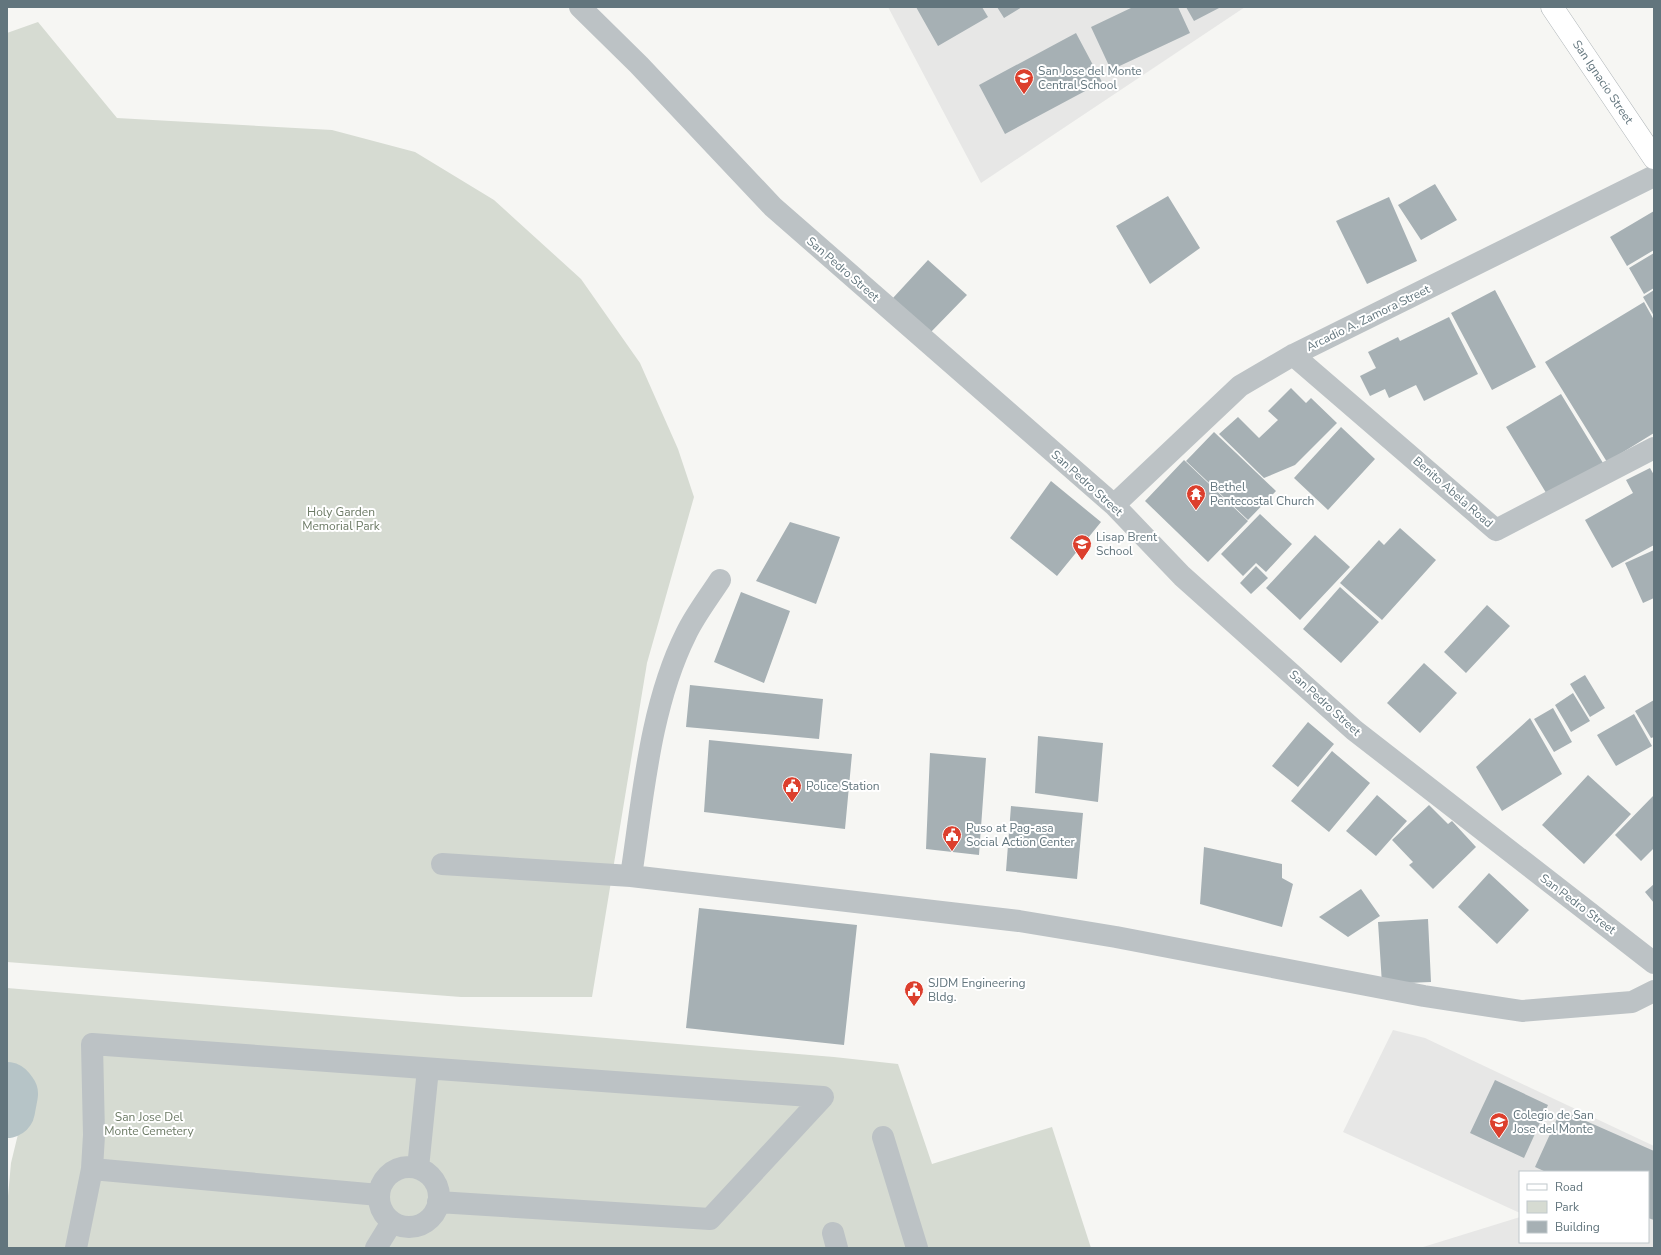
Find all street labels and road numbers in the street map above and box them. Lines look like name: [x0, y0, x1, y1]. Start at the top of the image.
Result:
street label: San Ignacio Street: [1569, 37, 1637, 128]
street label: San Pedro Street: [803, 233, 883, 305]
street label: Arcadio A. Zamora Street: [1303, 281, 1433, 355]
street label: San Pedro Street: [1048, 447, 1127, 520]
street label: Benito Abela Road: [1410, 453, 1496, 531]
street label: San Pedro Street: [1286, 667, 1365, 740]
street label: San Pedro Street: [1537, 870, 1620, 938]

